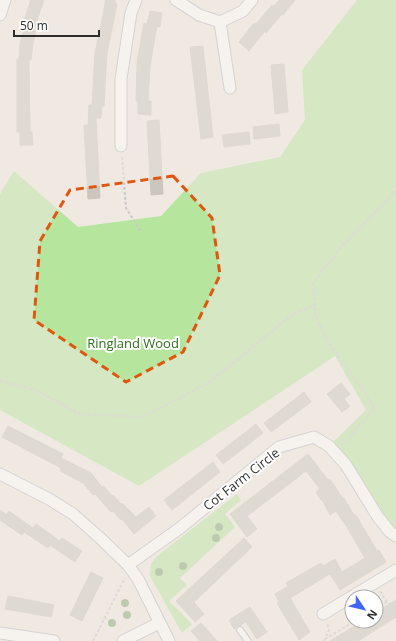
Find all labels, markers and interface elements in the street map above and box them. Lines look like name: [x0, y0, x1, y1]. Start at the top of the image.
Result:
scale bar: [14, 12, 99, 38]
text: 50 m: [20, 17, 48, 34]
park label: Ringland Wood: [87, 334, 179, 352]
street label: Cot Farm Circle: [199, 444, 283, 514]
north arrow: [344, 589, 384, 629]
text: N: [364, 607, 381, 623]

